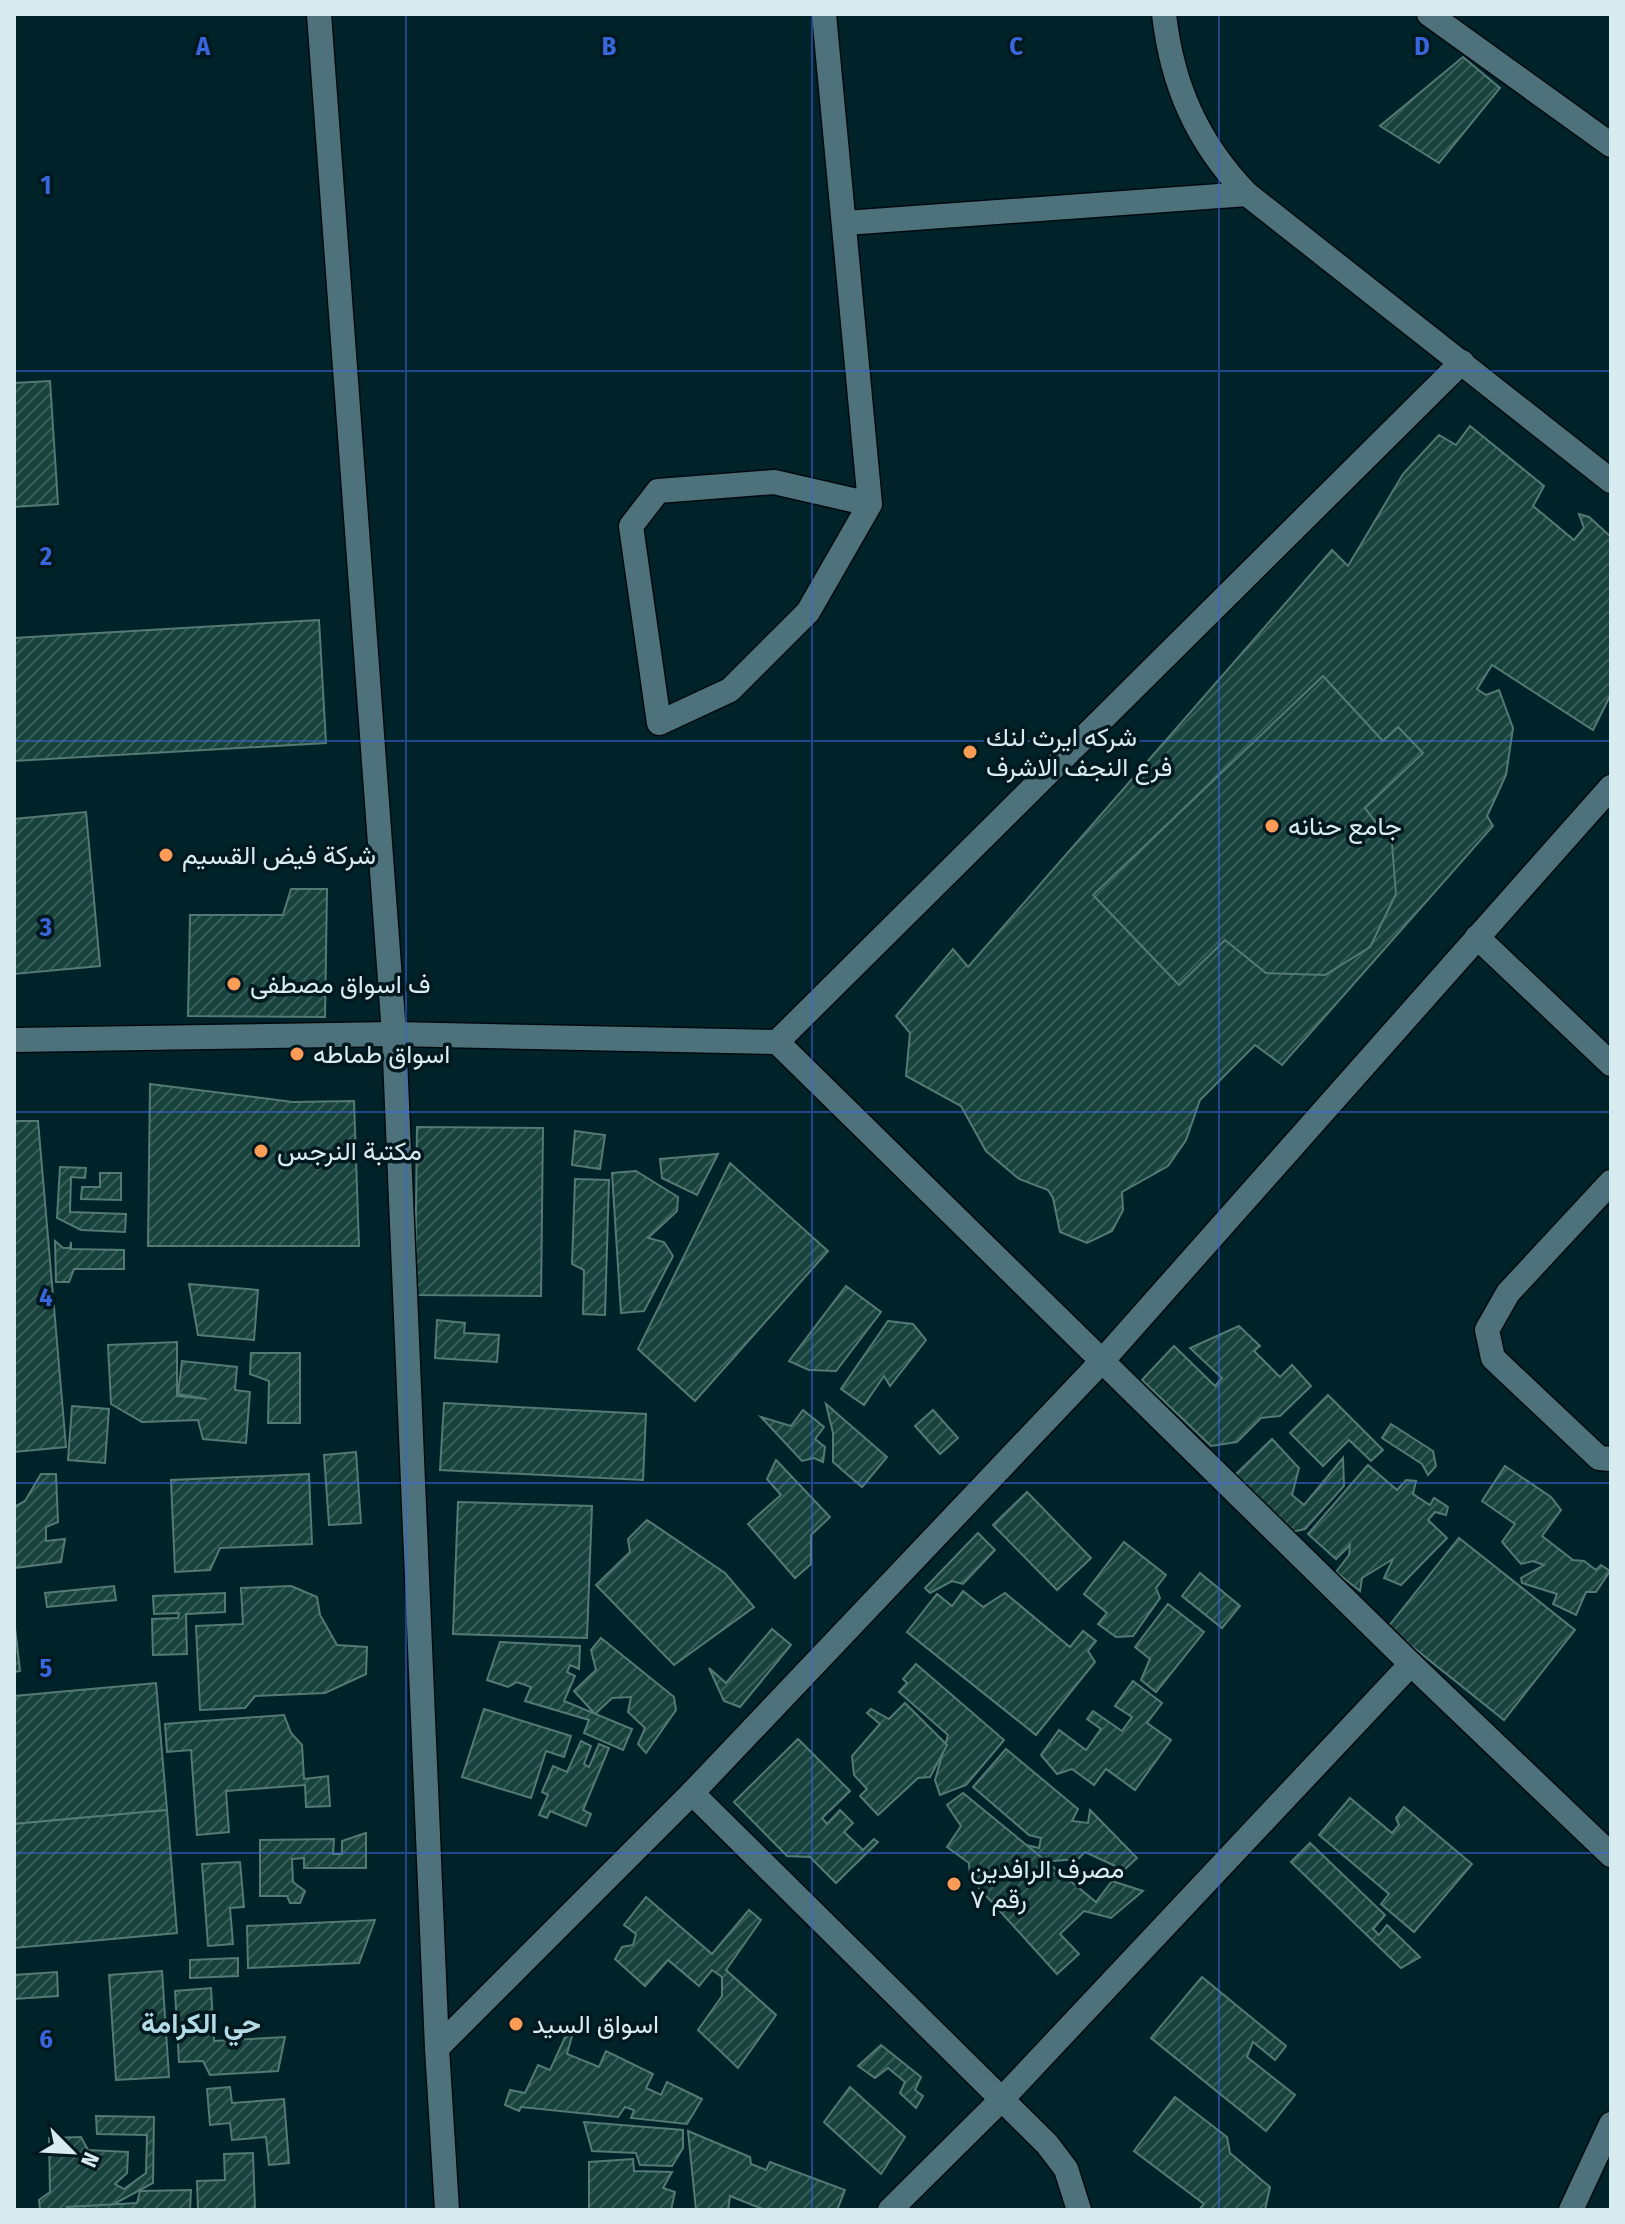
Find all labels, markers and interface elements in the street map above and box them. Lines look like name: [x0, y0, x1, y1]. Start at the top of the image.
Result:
text: A: [195, 31, 211, 62]
text: B: [602, 31, 617, 62]
text: C: [1009, 31, 1023, 62]
text: D: [1414, 31, 1430, 62]
text: 1: [41, 170, 52, 201]
text: 2: [39, 541, 52, 572]
place label: شركه ايرث لنك فرع النجف الاشرف: [986, 722, 1173, 785]
marker: شركه ايرث لنك فرع النجف الاشرف: [961, 743, 979, 761]
place label: جامع حنانه: [1288, 811, 1402, 844]
marker: جامع حنانه: [1263, 817, 1281, 835]
place label: شركة فيض القسيم: [182, 840, 376, 872]
marker: شركة فيض القسيم: [157, 846, 175, 864]
text: 3: [39, 912, 52, 943]
place label: ف اسواق مصطفى: [250, 969, 430, 1000]
marker: ف اسواق مصطفى: [225, 975, 243, 993]
place label: اسواق طماطه: [313, 1039, 450, 1070]
marker: اسواق طماطه: [288, 1045, 306, 1063]
place label: مكتبة النرجس: [277, 1136, 422, 1167]
marker: مكتبة النرجس: [252, 1142, 270, 1160]
text: 4: [39, 1282, 53, 1313]
text: 5: [40, 1653, 53, 1684]
place label: مصرف الرافدين رقم ٧: [970, 1854, 1124, 1916]
marker: مصرف الرافدين رقم ٧: [945, 1875, 963, 1893]
district label: حي الكرامة: [141, 2007, 261, 2047]
place label: اسواق السيد: [532, 2009, 659, 2040]
marker: اسواق السيد: [507, 2015, 525, 2033]
text: 6: [39, 2024, 53, 2055]
north arrow: [32, 2112, 112, 2192]
text: N: [75, 2148, 105, 2171]

